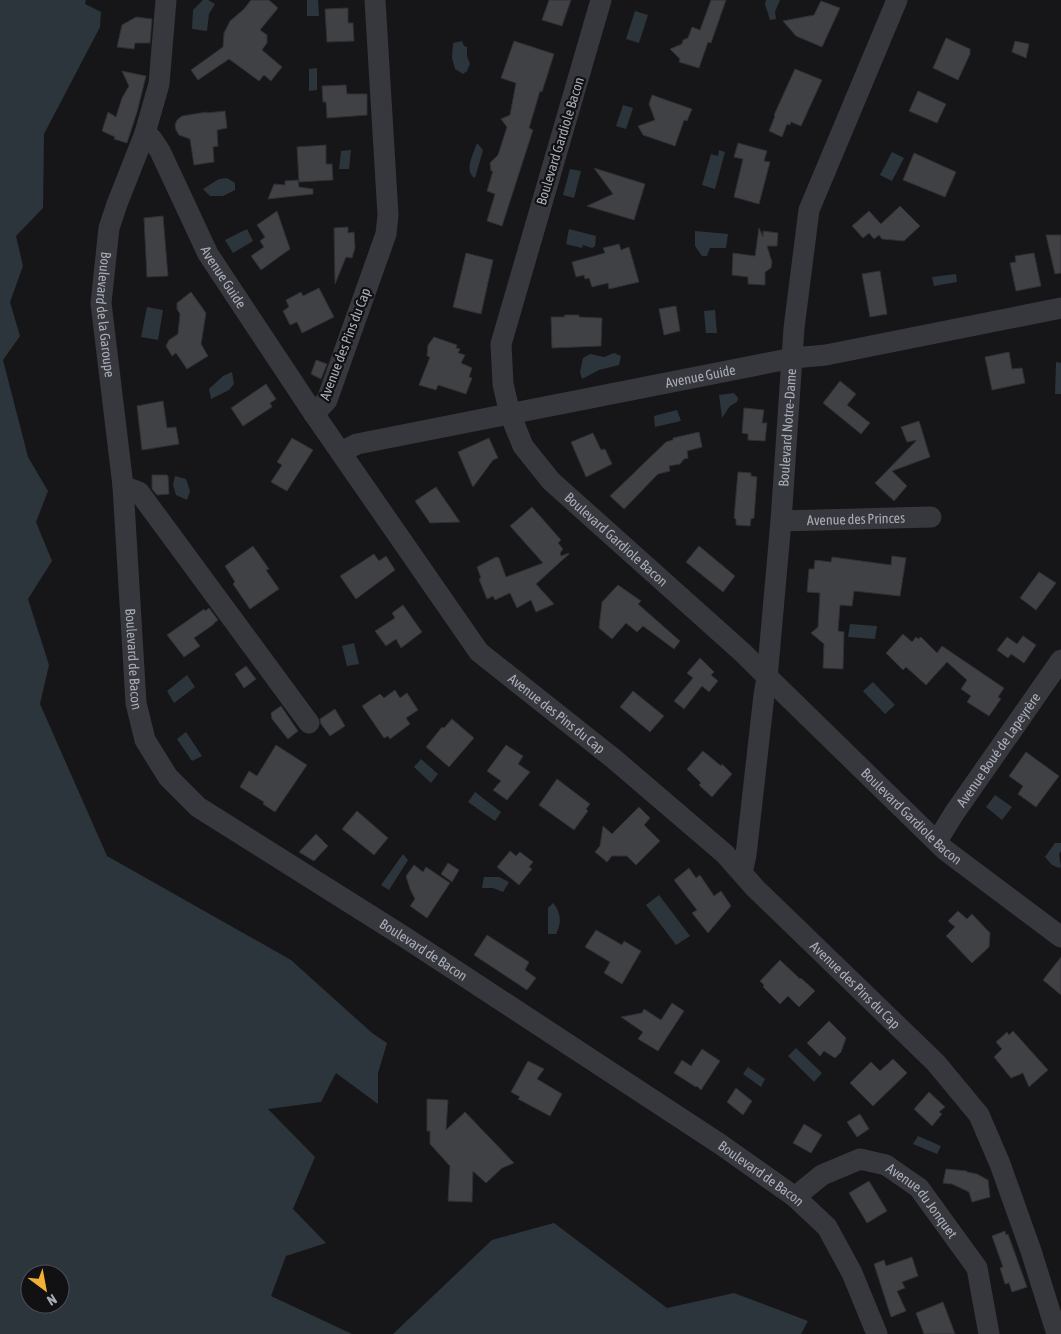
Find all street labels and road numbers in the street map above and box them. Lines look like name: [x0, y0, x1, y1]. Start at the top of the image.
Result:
street label: Boulevard Gardiole Bacon: [533, 75, 587, 207]
street label: Avenue Guide: [197, 244, 250, 311]
street label: Boulevard de la Garoupe: [93, 251, 118, 378]
street label: Avenue des Pins du Cap: [316, 285, 374, 402]
street label: Avenue Guide: [664, 362, 737, 391]
street label: Boulevard Notre-Dame: [775, 368, 799, 487]
street label: Boulevard Gardiole Bacon: [561, 489, 671, 590]
street label: Avenue des Princes: [807, 510, 905, 528]
street label: Boulevard de Bacon: [122, 608, 145, 711]
street label: Avenue des Pins du Cap: [505, 670, 609, 757]
street label: Avenue Boué de Lapeyrère: [953, 690, 1044, 810]
street label: Boulevard Gardiole Bacon: [858, 765, 965, 868]
street label: Boulevard de Bacon: [377, 915, 470, 984]
street label: Avenue des Pins du Cap: [807, 938, 904, 1032]
street label: Boulevard de Bacon: [715, 1137, 807, 1209]
street label: Avenue du Jonquet: [883, 1160, 961, 1241]

